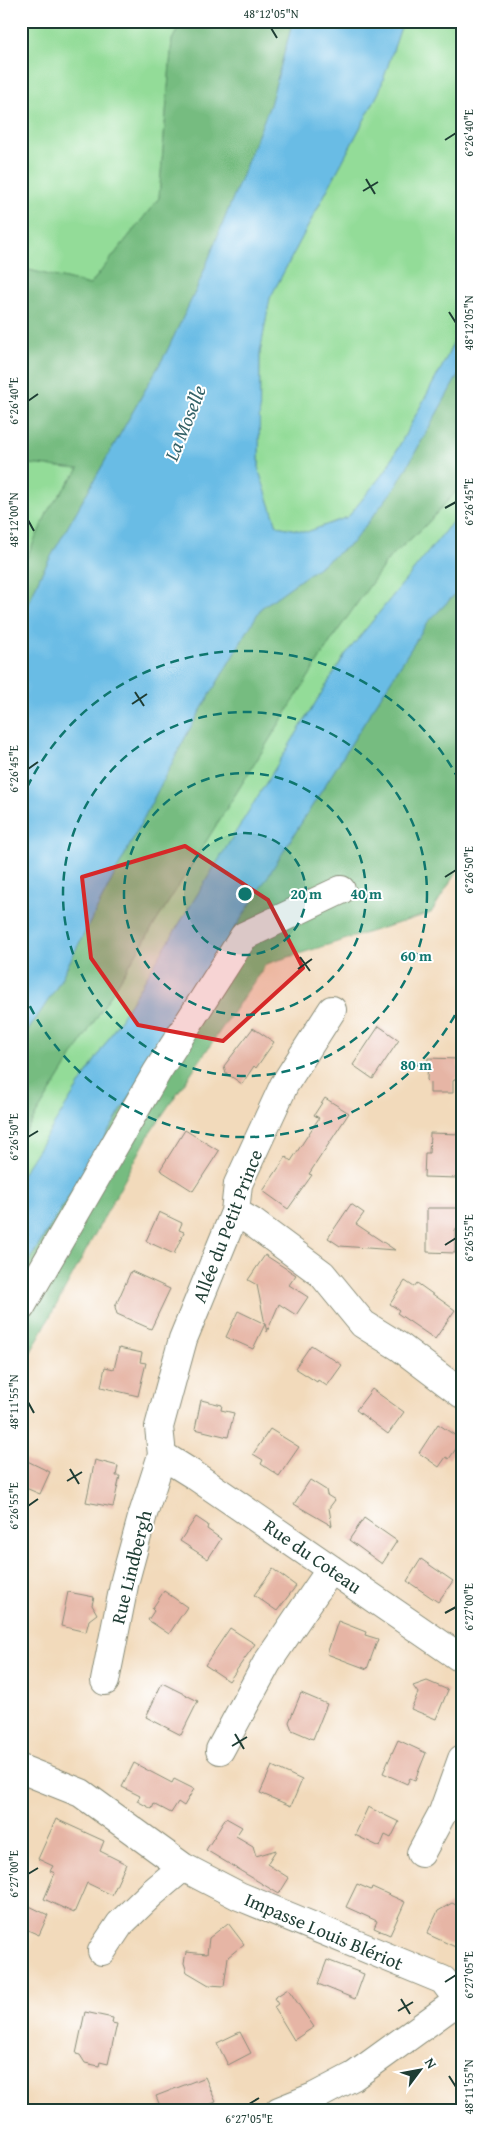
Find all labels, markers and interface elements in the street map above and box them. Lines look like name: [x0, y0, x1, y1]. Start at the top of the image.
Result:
text: 48°12'05"N: [243, 5, 299, 22]
text: 6°26'40"E: [460, 109, 477, 157]
text: 48°12'05"N: [460, 295, 477, 351]
text: 6°26'40"E: [5, 377, 22, 425]
water label: La Moselle: [156, 381, 213, 466]
text: 6°26'45"E: [460, 478, 477, 526]
text: 48°12'00"N: [5, 492, 22, 548]
text: 6°26'45"E: [5, 745, 22, 793]
text: 6°26'50"E: [460, 846, 477, 894]
text: 20 m: [290, 883, 322, 904]
text: 40 m: [350, 883, 382, 904]
centre of rings: [236, 885, 254, 903]
text: 60 m: [400, 945, 432, 966]
text: 80 m: [400, 1054, 432, 1075]
text: 6°26'50"E: [5, 1113, 22, 1161]
street label: Allée du Petit Prince: [185, 1145, 269, 1307]
text: 6°26'55"E: [460, 1214, 477, 1262]
text: 48°11'55"N: [5, 1374, 22, 1430]
text: 6°26'55"E: [5, 1482, 22, 1530]
street label: Rue Lindbergh: [103, 1507, 159, 1627]
street label: Rue du Coteau: [258, 1512, 368, 1601]
text: 6°27'00"E: [460, 1583, 477, 1631]
text: 6°27'00"E: [5, 1850, 22, 1898]
street label: Impasse Louis Blériot: [240, 1885, 408, 1977]
text: 6°27'05"E: [460, 1951, 477, 1999]
north arrow: [396, 2044, 446, 2094]
text: N: [420, 2054, 442, 2073]
text: 48°11'55"N: [460, 2059, 477, 2115]
text: 6°27'05"E: [225, 2110, 273, 2127]

